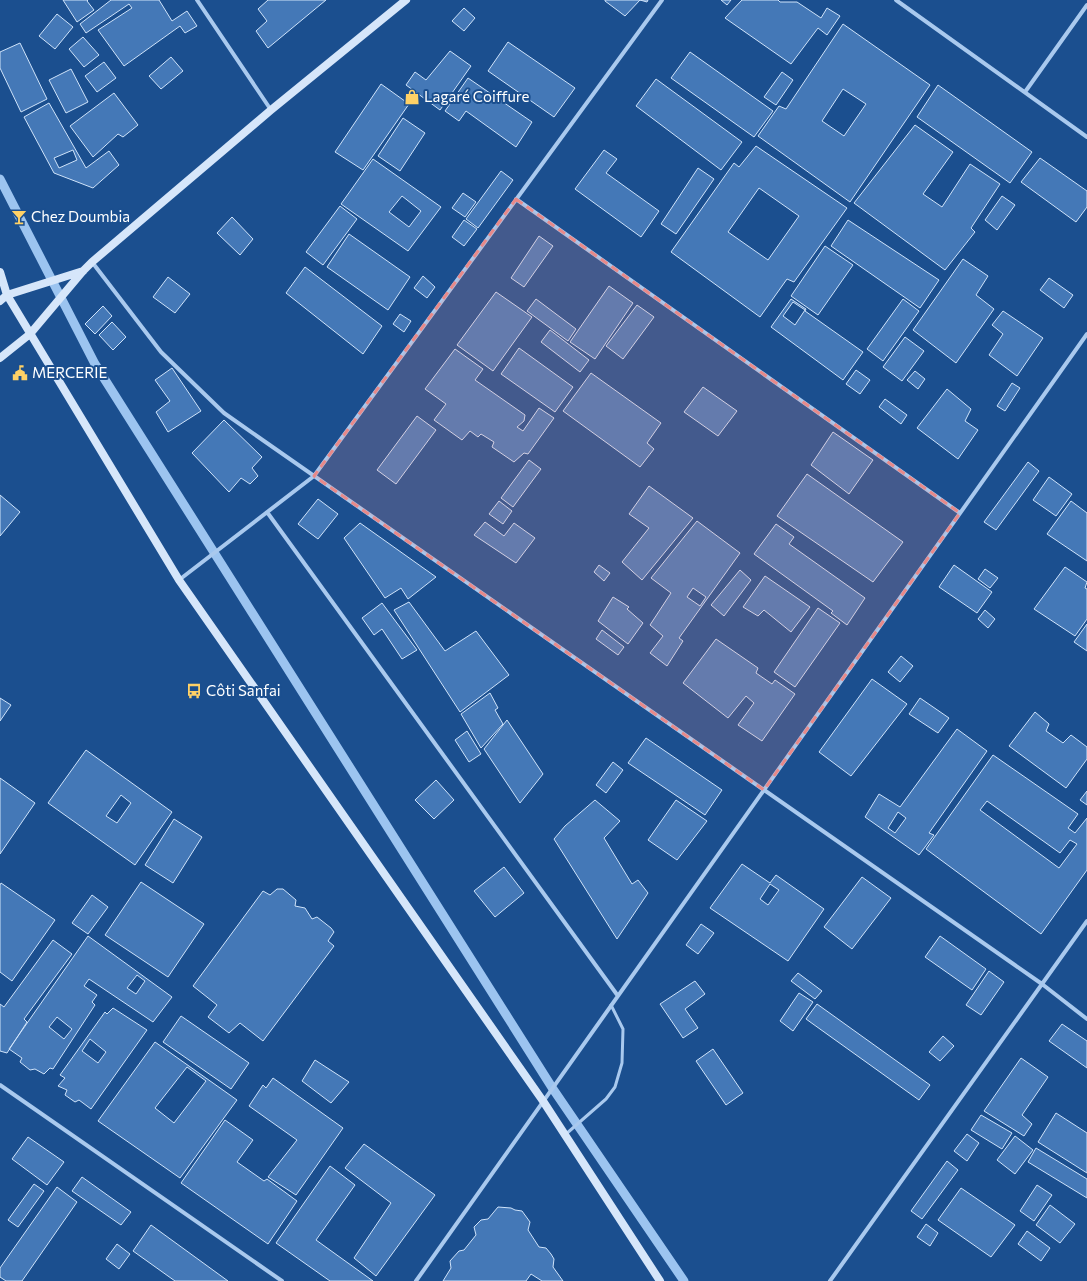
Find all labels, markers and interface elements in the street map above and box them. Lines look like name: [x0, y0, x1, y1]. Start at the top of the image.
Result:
place label: Lagaré Coiffure: [424, 87, 530, 105]
shop icon: Lagaré Coiffure: [403, 88, 421, 106]
place label: Chez Doumbia: [31, 207, 130, 225]
bar icon: Chez Doumbia: [10, 208, 28, 226]
place label: MERCERIE: [32, 363, 108, 381]
public building icon: MERCERIE: [11, 364, 29, 382]
place label: Côti Sanfai: [206, 681, 281, 699]
bus stop icon: Côti Sanfai: [185, 682, 203, 700]

